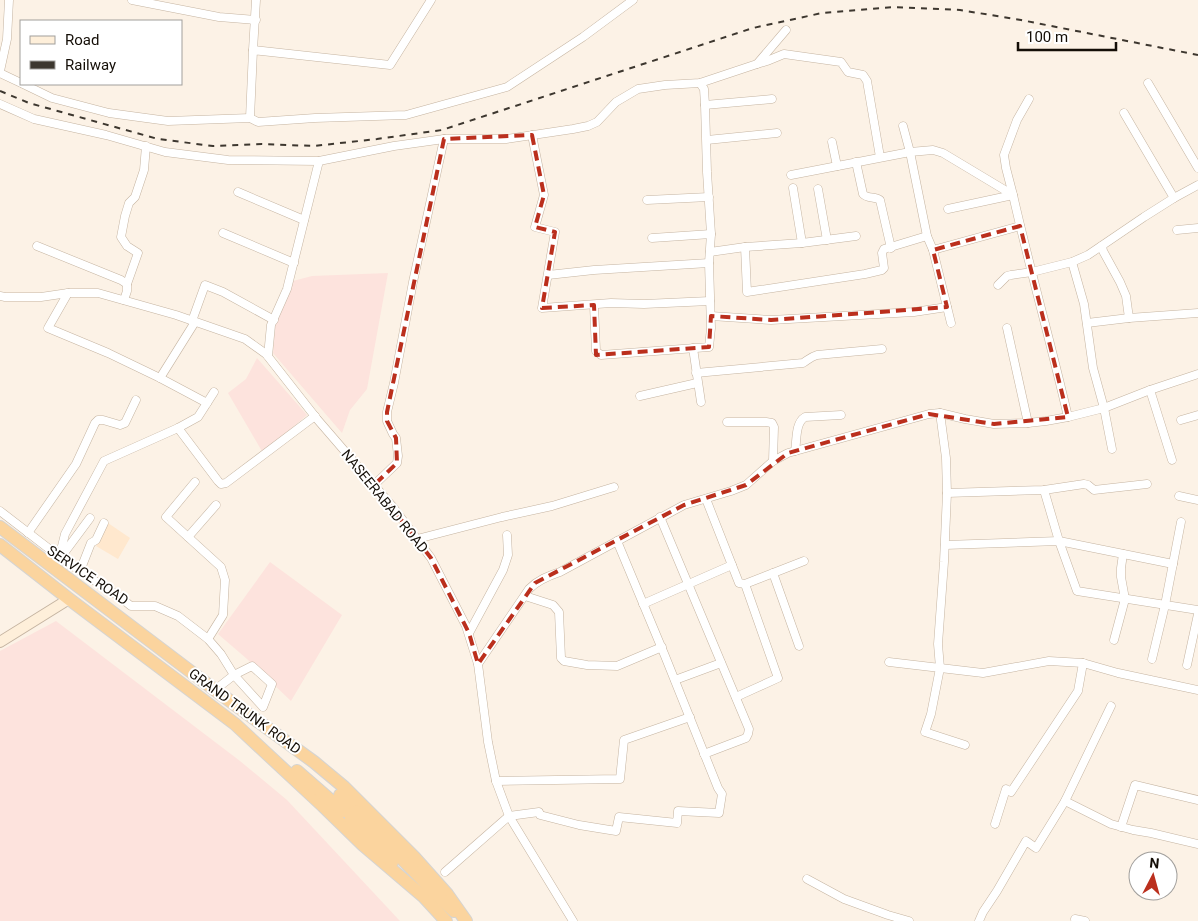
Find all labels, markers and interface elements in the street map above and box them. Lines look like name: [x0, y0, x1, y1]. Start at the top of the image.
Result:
legend: [20, 20, 182, 85]
scale bar: [1018, 20, 1116, 52]
text: 100 m: [1026, 28, 1068, 46]
text: Road: [65, 31, 99, 49]
text: Railway: [65, 56, 116, 74]
street label: NASEERABAD ROAD: [338, 446, 432, 556]
street label: SERVICE ROAD: [44, 542, 132, 608]
street label: GRAND TRUNK ROAD: [186, 665, 304, 757]
north arrow: [1128, 851, 1178, 901]
text: N: [1149, 855, 1160, 872]

